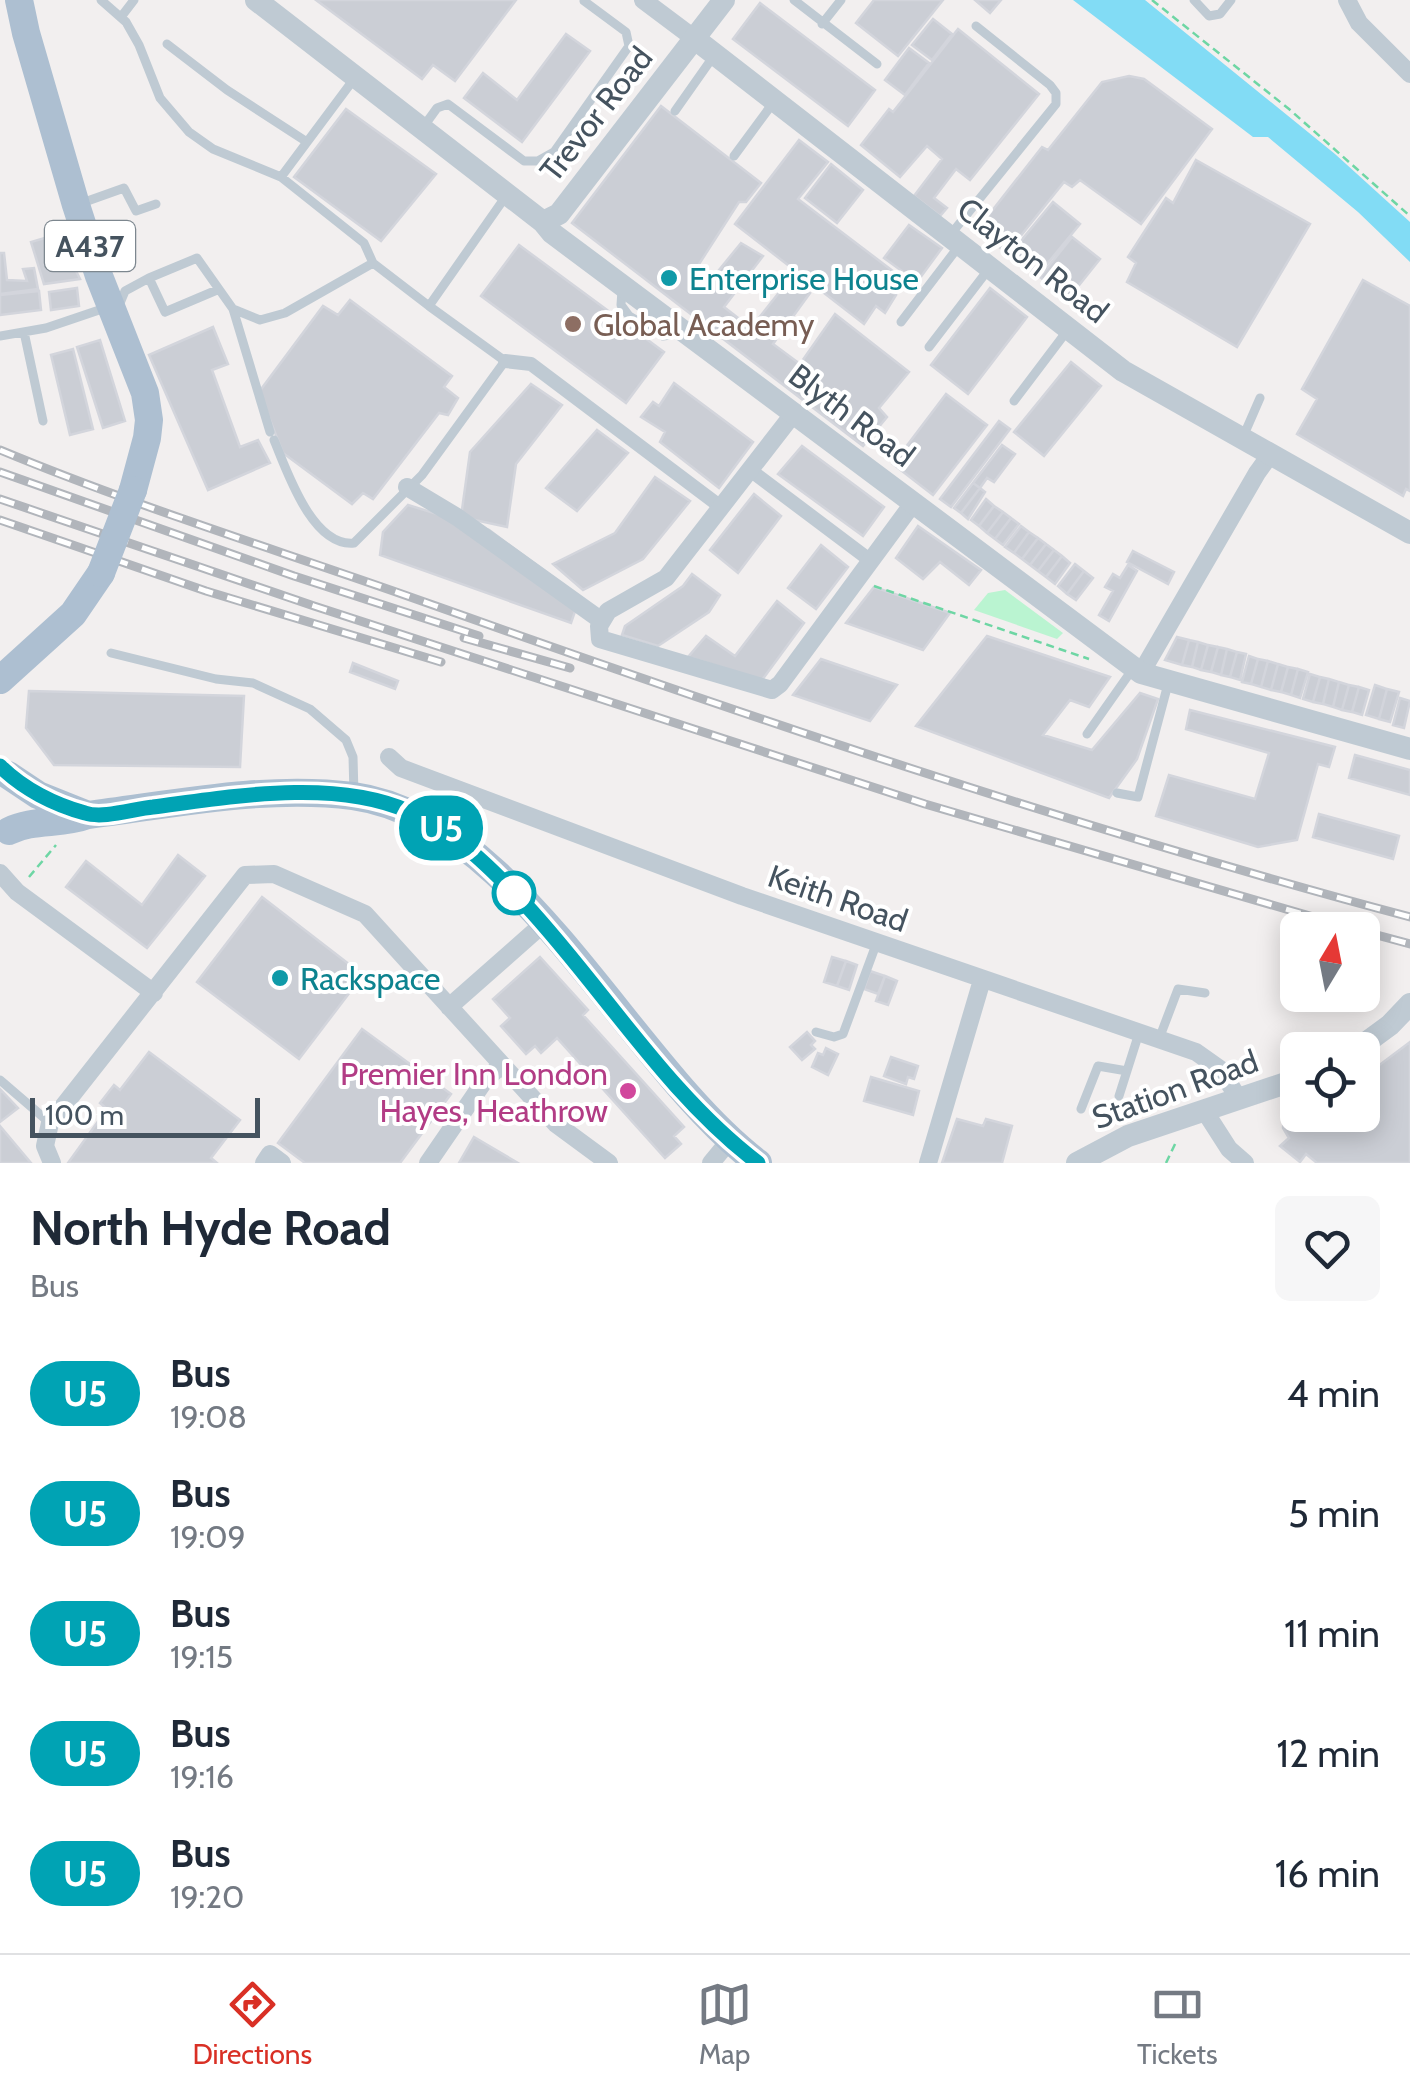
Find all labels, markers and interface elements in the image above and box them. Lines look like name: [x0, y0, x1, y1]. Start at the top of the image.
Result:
street label: Trevor Road: [531, 39, 661, 189]
street label: Clayton Road: [950, 189, 1116, 331]
road number: A437: [45, 221, 135, 271]
place label: Enterprise House: [689, 259, 919, 298]
marker: Enterprise House: [658, 267, 680, 289]
place label: Global Academy: [593, 305, 814, 344]
marker: Global Academy: [562, 313, 584, 335]
street label: Blyth Road: [782, 355, 922, 475]
line badge: U5: [396, 796, 486, 860]
text: U5: [419, 807, 463, 850]
street label: Keith Road: [763, 856, 913, 940]
unlabelled marker: [493, 872, 535, 914]
north arrow: [1280, 912, 1380, 1012]
map controls: [1280, 912, 1380, 1132]
place label: Rackspace: [300, 959, 440, 998]
marker: Rackspace: [269, 967, 291, 989]
button: locate: [1280, 1032, 1380, 1132]
street label: Station Road: [1087, 1041, 1263, 1137]
place label: Premier Inn London Hayes, Heathrow: [340, 1054, 608, 1130]
marker: Premier Inn London Hayes, Heathrow: [617, 1080, 639, 1102]
scale bar: [30, 1093, 260, 1138]
text: 100 m: [45, 1098, 124, 1132]
button: heart: [1275, 1196, 1380, 1301]
text: North Hyde Road: [30, 1199, 391, 1257]
text: Bus: [30, 1266, 79, 1305]
text: Bus: [170, 1350, 231, 1397]
text: 4 min: [1287, 1370, 1380, 1417]
text: U5: [63, 1372, 107, 1415]
text: 19:08: [170, 1397, 247, 1436]
text: Bus: [170, 1470, 231, 1517]
text: 5 min: [1288, 1490, 1380, 1537]
text: U5: [63, 1492, 107, 1535]
text: 19:09: [170, 1517, 246, 1556]
text: Bus: [170, 1590, 231, 1637]
text: 11 min: [1284, 1610, 1380, 1657]
text: U5: [63, 1612, 107, 1655]
text: 19:15: [170, 1637, 233, 1676]
text: Bus: [170, 1710, 231, 1757]
text: 12 min: [1277, 1730, 1380, 1777]
text: U5: [63, 1732, 107, 1775]
text: 19:16: [170, 1757, 234, 1796]
text: Bus: [170, 1830, 231, 1877]
text: 16 min: [1275, 1850, 1380, 1897]
text: U5: [63, 1852, 107, 1895]
text: 19:20: [170, 1877, 244, 1916]
tab: Directions: [192, 1977, 312, 2071]
tab: Map: [697, 1977, 752, 2071]
tab: Tickets: [1137, 1977, 1218, 2071]

